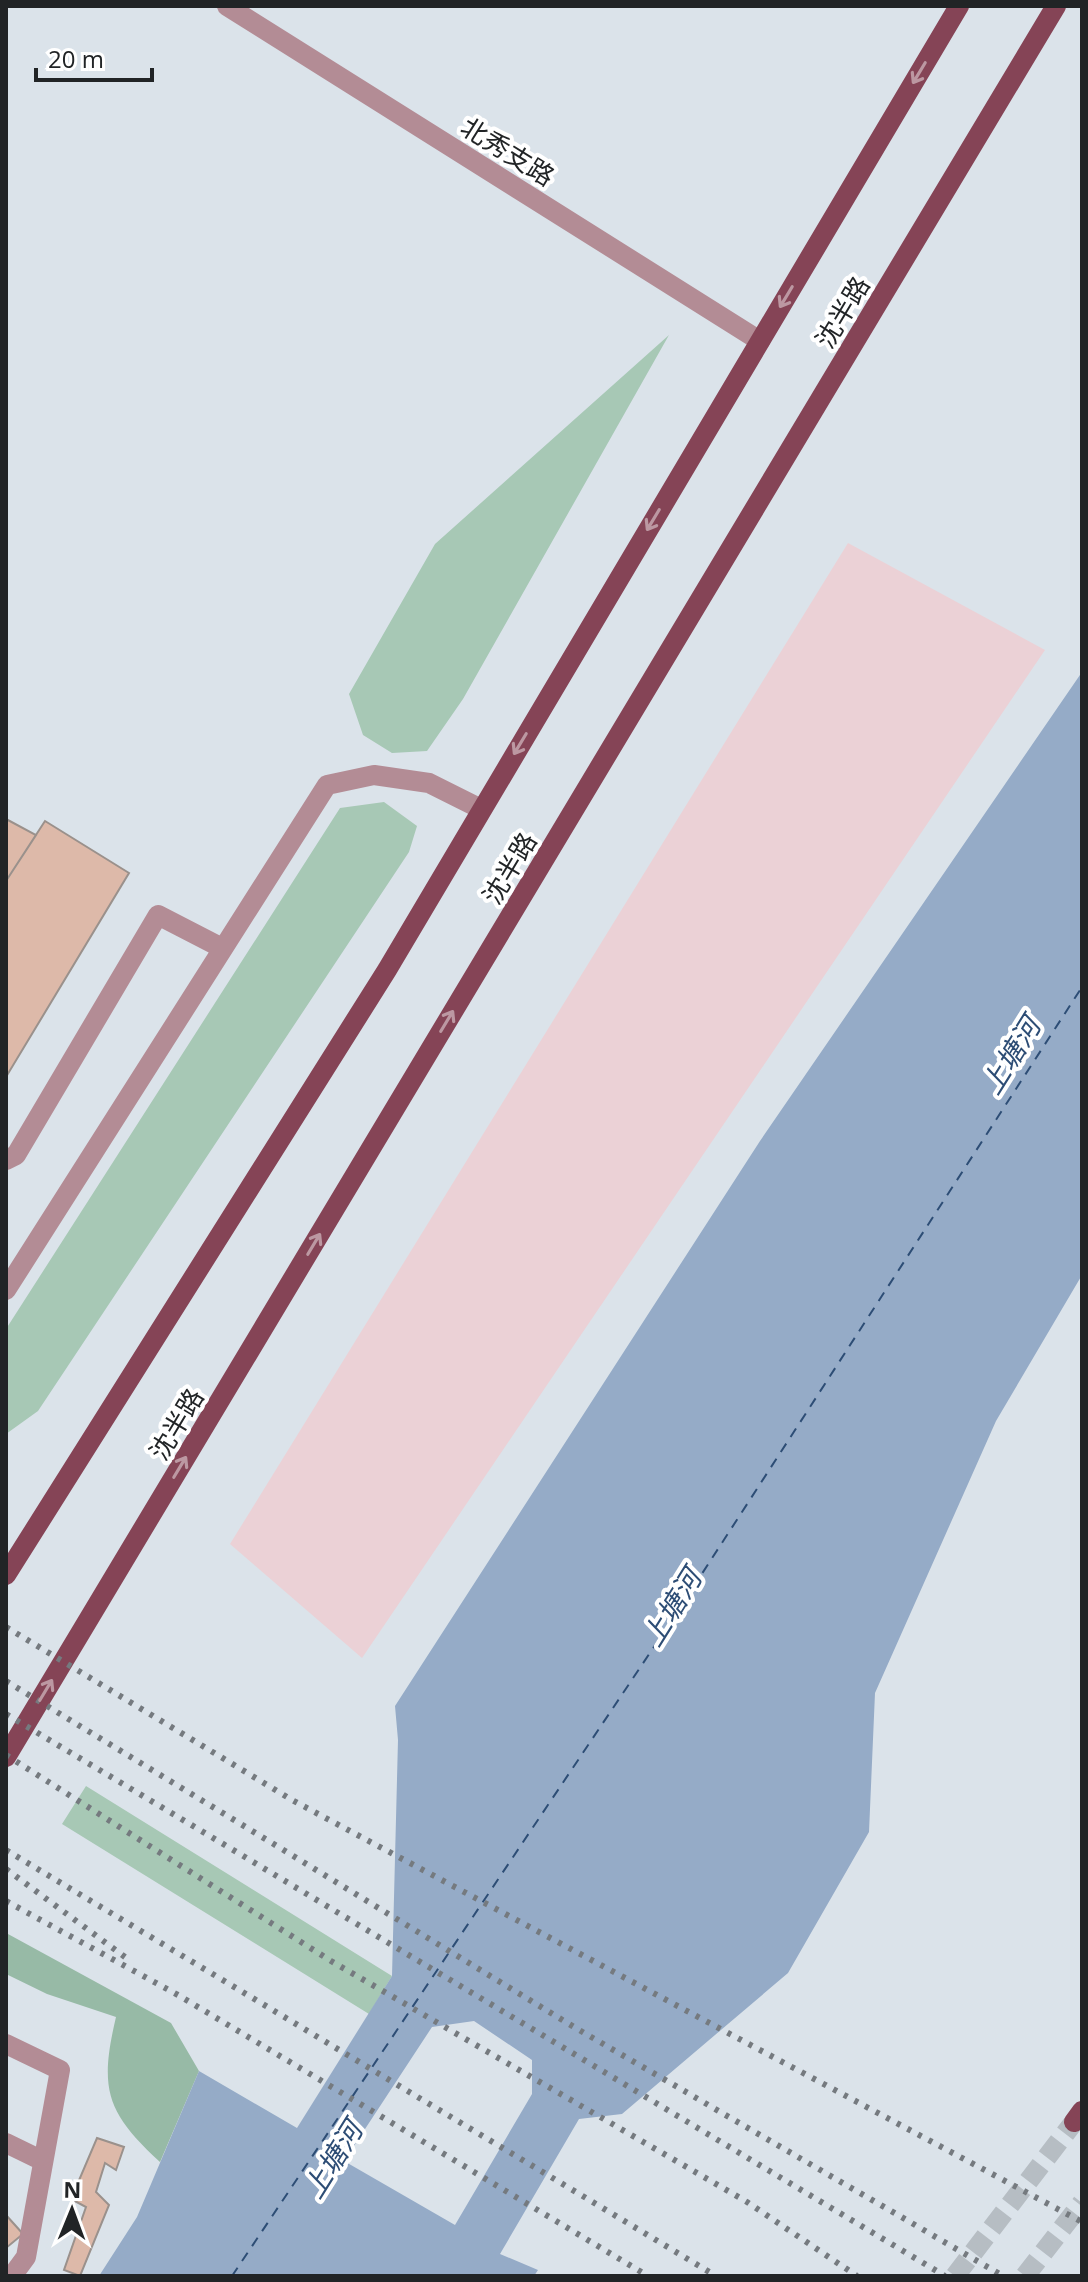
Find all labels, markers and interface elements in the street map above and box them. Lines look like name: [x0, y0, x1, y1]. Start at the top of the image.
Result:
scale bar: [36, 32, 152, 82]
text: 20 m: [48, 42, 104, 75]
one-way arrow: [911, 61, 927, 84]
street label: 北秀支路: [454, 108, 562, 194]
street label: 沈半路: [806, 269, 878, 355]
one-way arrow: [778, 285, 794, 308]
one-way arrow: [645, 508, 661, 531]
one-way arrow: [512, 732, 528, 755]
street label: 沈半路: [473, 825, 545, 911]
water label: 上塘河: [972, 1005, 1051, 1101]
one-way arrow: [439, 1010, 455, 1033]
one-way arrow: [306, 1233, 322, 1256]
street label: 沈半路: [140, 1381, 212, 1467]
one-way arrow: [172, 1456, 188, 1479]
water label: 上塘河: [633, 1557, 712, 1653]
one-way arrow: [38, 1679, 54, 1702]
water label: 上塘河: [294, 2109, 373, 2205]
north arrow: [32, 2170, 112, 2250]
text: N: [63, 2174, 82, 2204]

